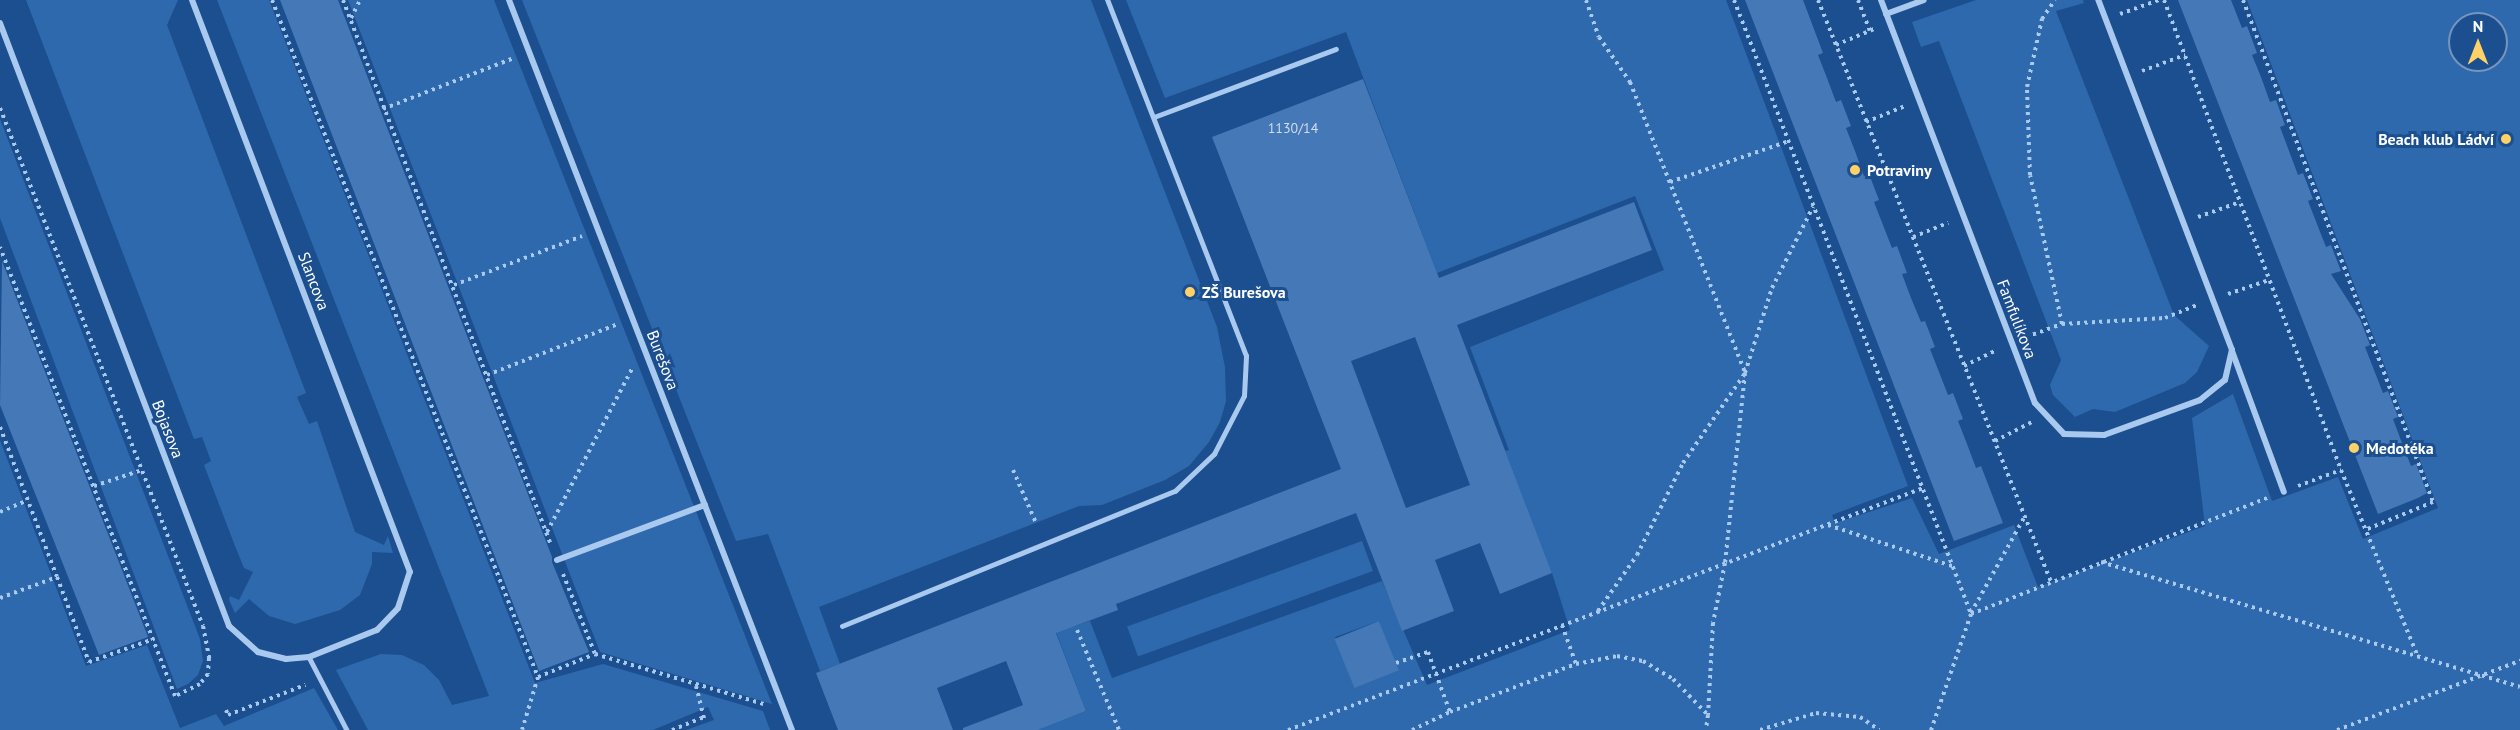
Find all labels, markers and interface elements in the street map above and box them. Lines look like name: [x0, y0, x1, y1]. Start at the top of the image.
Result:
north arrow: [2448, 12, 2508, 72]
text: N: [2473, 16, 2483, 36]
house number: 1130/14: [1268, 120, 1318, 136]
place label: Beach klub Ládví: [2378, 129, 2494, 149]
marker: Beach klub Ládví: [2499, 132, 2513, 146]
place label: Potraviny: [1867, 160, 1932, 180]
marker: Potraviny: [1848, 163, 1862, 177]
street label: Slancova: [294, 249, 334, 313]
street label: Famfulíkova: [1993, 277, 2041, 361]
place label: ZŠ Burešova: [1202, 282, 1286, 302]
marker: ZŠ Burešova: [1183, 285, 1197, 299]
street label: Burešova: [643, 327, 683, 393]
street label: Bojasova: [148, 397, 188, 461]
place label: Medotéka: [2366, 438, 2434, 458]
marker: Medotéka: [2347, 441, 2361, 455]

